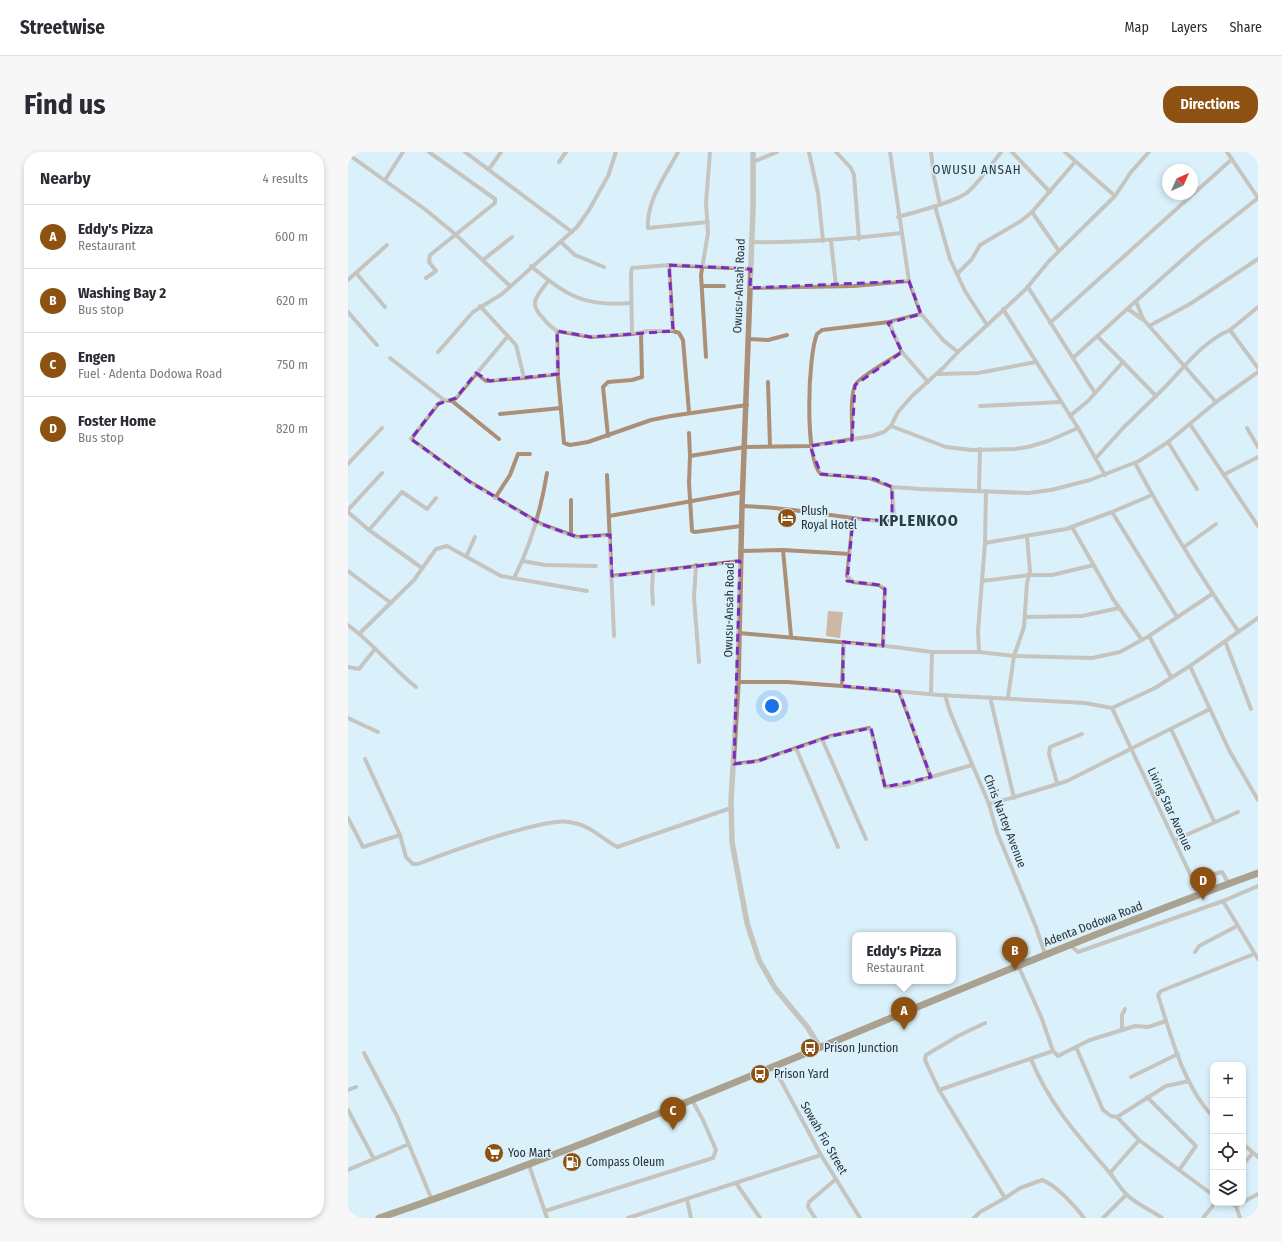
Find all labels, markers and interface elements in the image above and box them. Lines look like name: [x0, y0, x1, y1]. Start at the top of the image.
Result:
text: Streetwise: [20, 16, 105, 39]
text: Map: [1125, 19, 1149, 36]
text: Layers: [1171, 19, 1207, 36]
text: Share: [1229, 19, 1262, 36]
button: Directions: [1163, 86, 1258, 123]
text: Find us: [24, 88, 106, 121]
district label: OWUSU ANSAH: [932, 162, 1022, 177]
north arrow: [1162, 164, 1198, 200]
text: Nearby: [40, 168, 91, 189]
text: 4 results: [262, 171, 308, 186]
text: Eddy's Pizza: [78, 220, 153, 238]
text: A: [49, 229, 57, 244]
text: 600 m: [275, 229, 308, 244]
text: Restaurant: [78, 238, 136, 253]
street label: Owusu-Ansah Road: [730, 238, 748, 334]
text: Washing Bay 2: [78, 284, 166, 302]
text: B: [49, 293, 57, 308]
text: 620 m: [276, 293, 308, 308]
text: Bus stop: [78, 302, 124, 317]
text: Engen: [78, 348, 115, 366]
text: C: [50, 357, 56, 372]
text: 750 m: [277, 357, 308, 372]
text: Fuel · Adenta Dodowa Road: [78, 366, 222, 381]
text: Foster Home: [78, 412, 156, 430]
text: D: [49, 421, 57, 436]
text: 820 m: [276, 421, 308, 436]
text: Bus stop: [78, 430, 124, 445]
place label: Plush Royal Hotel: [801, 504, 857, 532]
hotel icon: Plush Royal Hotel: [776, 507, 798, 529]
district label: KPLENKOO: [879, 511, 959, 530]
street label: Owusu-Ansah Road: [721, 562, 737, 658]
your location: [762, 696, 782, 716]
street label: Living Star Avenue: [1145, 765, 1195, 853]
street label: Chris Nartey Avenue: [981, 772, 1029, 870]
pin: D: [1190, 867, 1216, 900]
street label: Adenta Dodowa Road: [1042, 899, 1144, 949]
popup: [852, 932, 956, 984]
pin: B: [1002, 937, 1028, 970]
text: Eddy's Pizza: [866, 942, 942, 960]
text: Restaurant: [866, 960, 924, 975]
pin: A: [891, 997, 917, 1030]
bus stop icon: Prison Junction: [799, 1037, 821, 1059]
place label: Prison Junction: [824, 1041, 898, 1055]
map controls: [1210, 1062, 1246, 1206]
button: +: [1210, 1062, 1246, 1098]
bus stop icon: Prison Yard: [749, 1063, 771, 1085]
place label: Prison Yard: [774, 1067, 829, 1081]
pin: C: [660, 1097, 686, 1130]
button: −: [1210, 1098, 1246, 1134]
street label: Sowah Fio Street: [798, 1099, 850, 1177]
button: locate: [1210, 1134, 1246, 1170]
supermarket icon: Yoo Mart: [483, 1142, 505, 1164]
place label: Yoo Mart: [508, 1146, 551, 1160]
fuel station icon: Compass Oleum: [561, 1151, 583, 1173]
place label: Compass Oleum: [586, 1155, 665, 1169]
button: layers: [1210, 1170, 1246, 1206]

